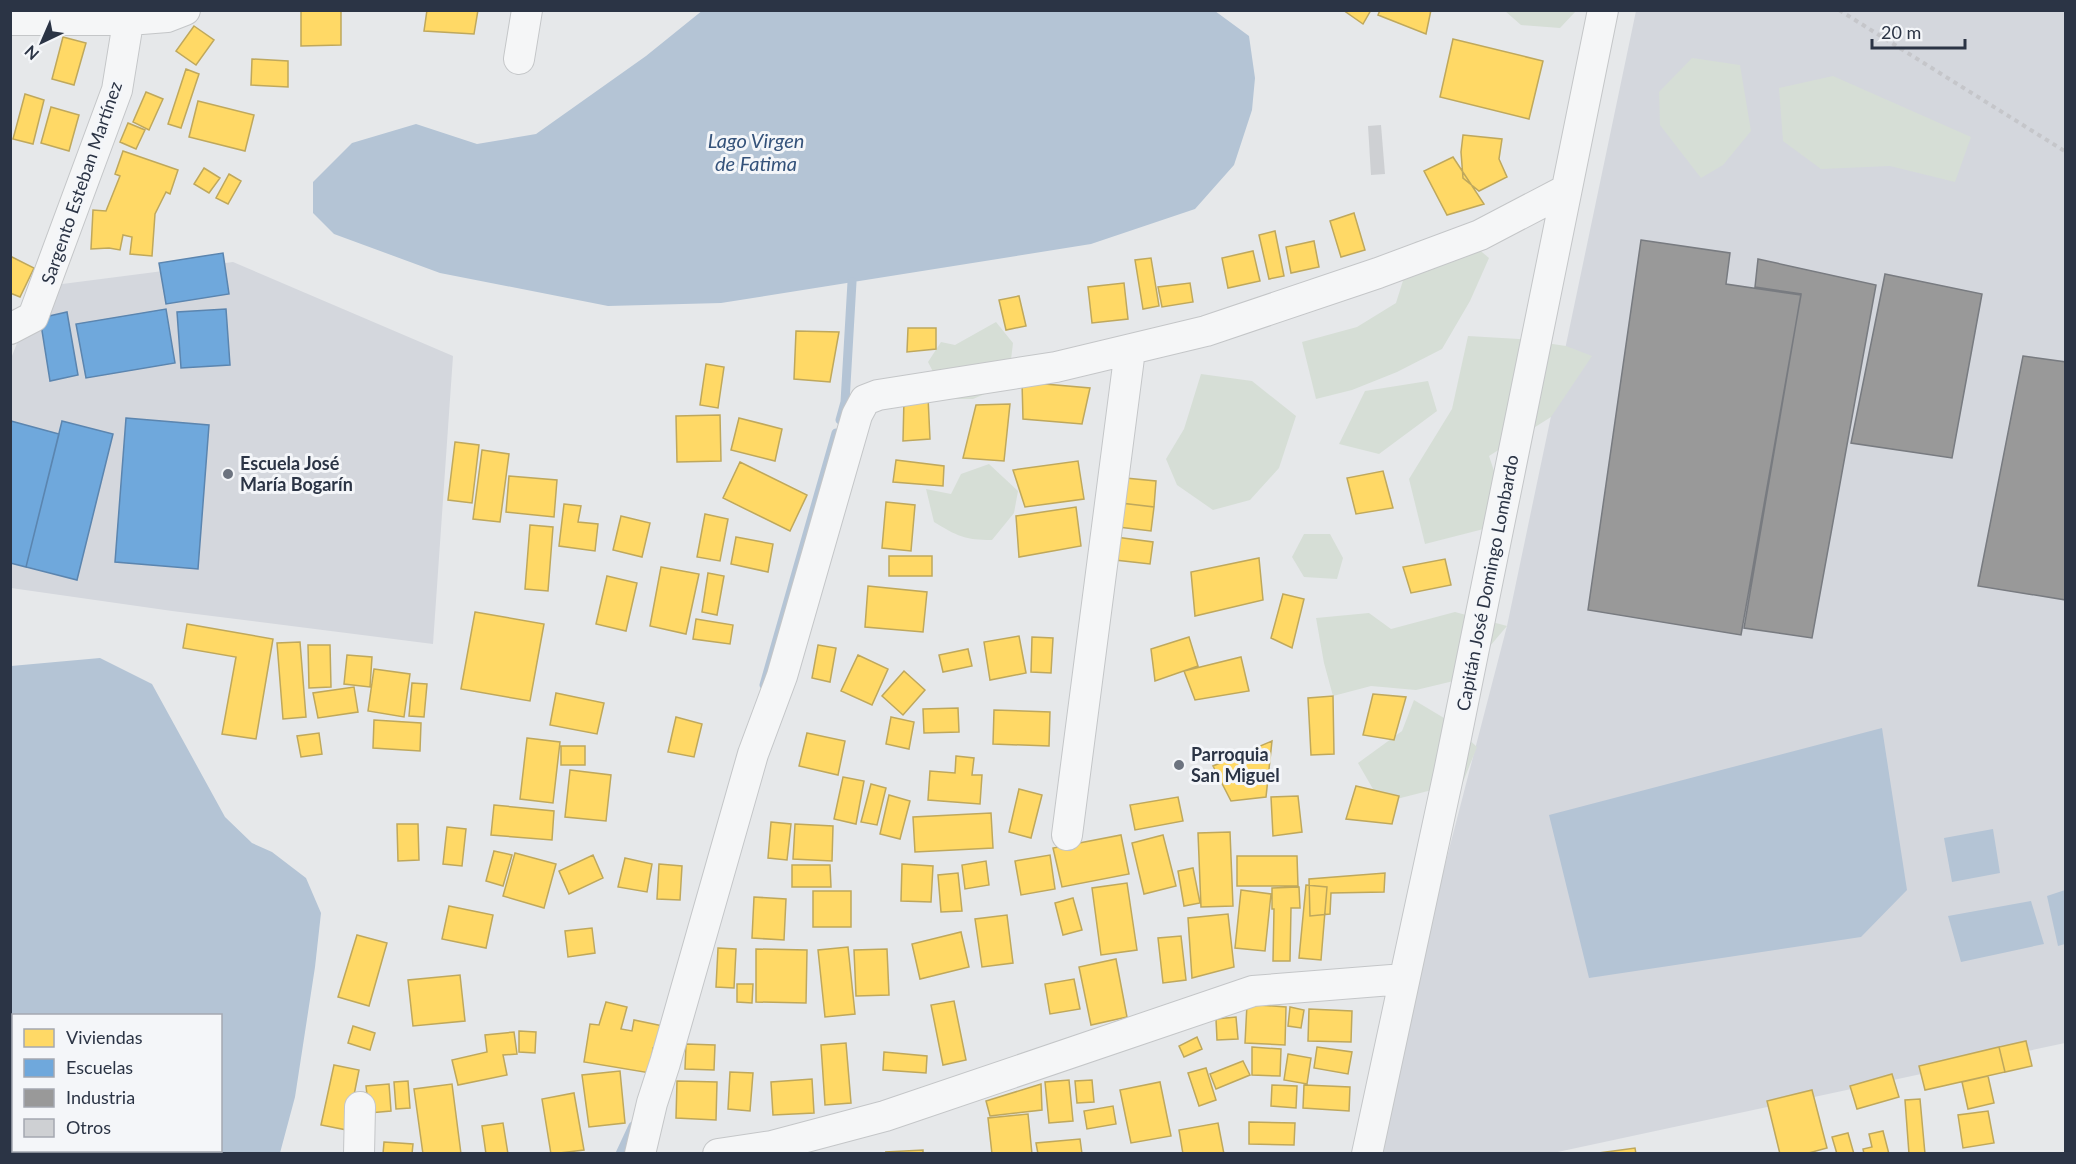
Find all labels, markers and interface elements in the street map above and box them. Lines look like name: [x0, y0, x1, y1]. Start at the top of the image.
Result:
north arrow: [12, 12, 72, 72]
scale bar: [1872, 12, 1965, 50]
text: 20 m: [1881, 21, 1921, 43]
text: N: [20, 42, 42, 64]
street label: Sargento Esteban Martínez: [36, 78, 126, 287]
water label: Lago Virgen de Fatima: [708, 128, 804, 175]
place label: Escuela José María Bogarín: [240, 452, 353, 495]
street label: Capitán José Domingo Lombardo: [1451, 453, 1523, 713]
marker: Escuela José María Bogarín: [221, 467, 235, 481]
place label: Parroquia San Miguel: [1191, 743, 1280, 786]
marker: Parroquia San Miguel: [1172, 758, 1186, 772]
legend: [12, 1014, 222, 1152]
text: Viviendas: [66, 1026, 143, 1048]
text: Escuelas: [66, 1056, 133, 1078]
text: Industria: [66, 1086, 135, 1108]
text: Otros: [66, 1116, 111, 1138]

